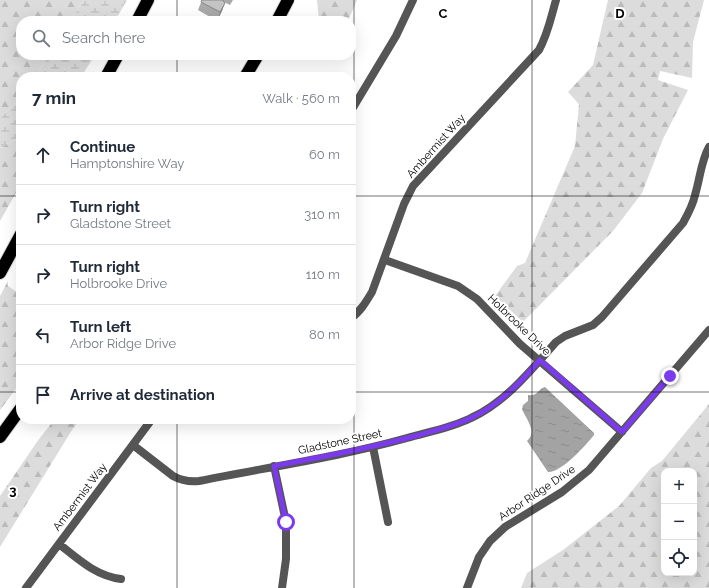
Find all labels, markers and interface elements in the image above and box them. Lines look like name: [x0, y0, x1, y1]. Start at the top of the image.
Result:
text: C: [439, 6, 448, 21]
text: D: [615, 6, 625, 21]
search box: [16, 16, 356, 60]
icon: search: [30, 27, 52, 49]
text: Search here: [62, 29, 145, 47]
text: 7 min: [32, 88, 76, 108]
text: Walk · 560 m: [262, 91, 340, 106]
street label: Ambermist Way: [404, 111, 468, 181]
text: Continue: [70, 138, 135, 156]
icon: ahead: [32, 144, 54, 166]
text: 60 m: [309, 147, 340, 162]
text: Hamptonshire Way: [70, 156, 184, 171]
text: Turn right: [70, 198, 140, 216]
icon: right: [32, 204, 54, 226]
text: 310 m: [304, 207, 340, 222]
text: Gladstone Street: [70, 216, 171, 231]
text: Turn right: [70, 258, 140, 276]
icon: right: [32, 264, 54, 286]
text: 110 m: [306, 267, 340, 282]
text: Holbrooke Drive: [70, 276, 167, 291]
street label: Holbrooke Drive: [485, 292, 553, 359]
text: Turn left: [70, 318, 131, 336]
icon: left: [32, 324, 54, 346]
text: 80 m: [309, 327, 340, 342]
text: Arbor Ridge Drive: [70, 336, 176, 351]
route end: [661, 367, 679, 385]
icon: arrive: [32, 384, 54, 406]
text: Arrive at destination: [70, 386, 215, 404]
street label: Gladstone Street: [297, 427, 383, 457]
street label: Ambermist Way: [50, 461, 110, 533]
street label: Arbor Ridge Drive: [496, 462, 578, 523]
map controls: [661, 468, 697, 576]
button: +: [661, 468, 697, 504]
text: 3: [9, 483, 17, 498]
button: −: [661, 504, 697, 540]
route start: [277, 513, 295, 531]
button: locate: [661, 540, 697, 576]

